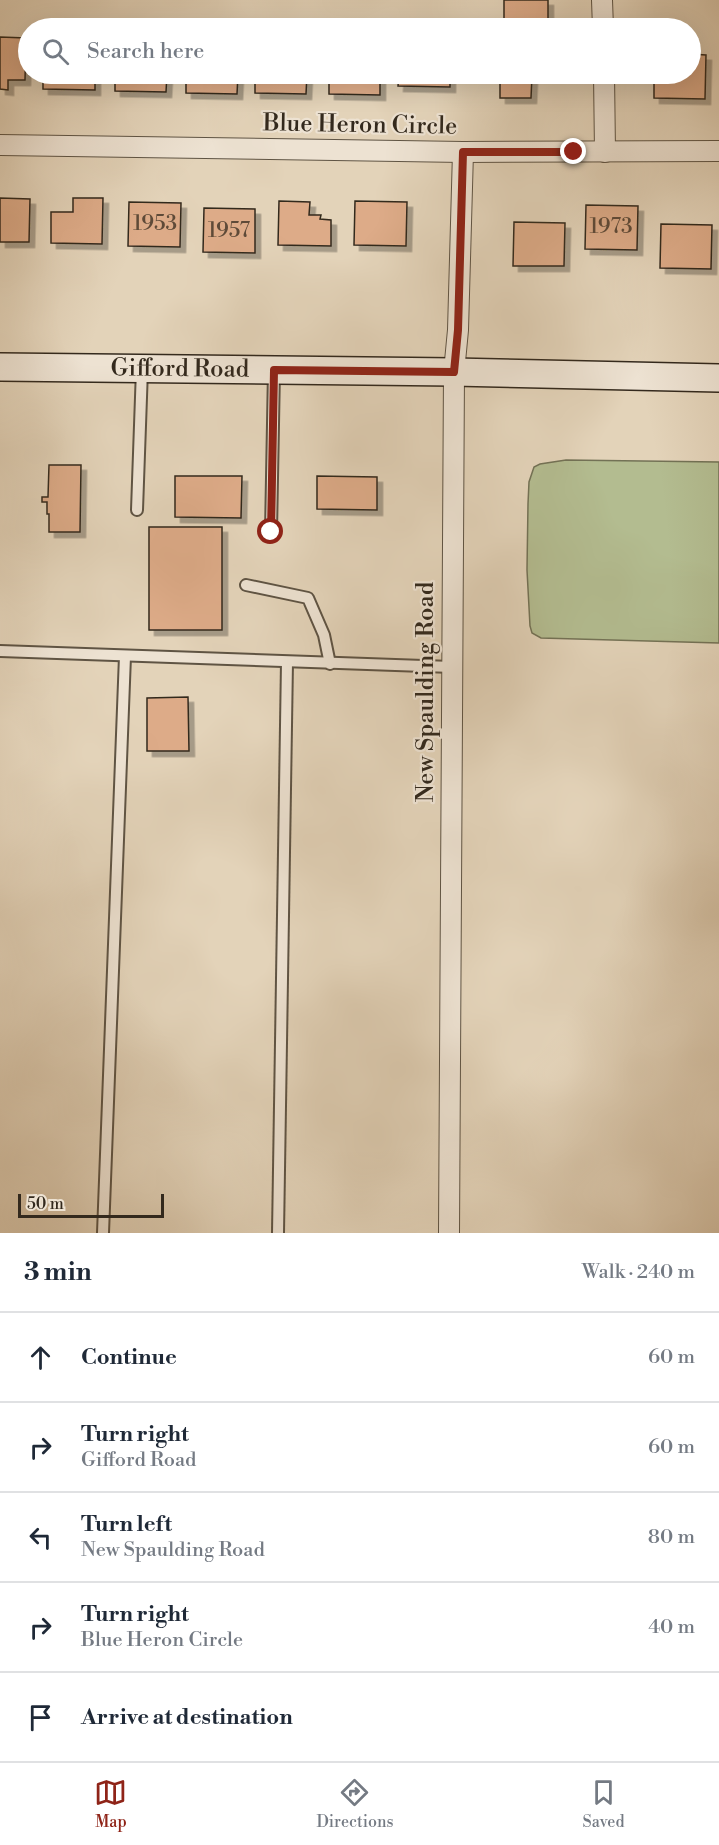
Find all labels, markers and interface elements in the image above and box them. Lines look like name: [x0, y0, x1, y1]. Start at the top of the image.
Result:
search box: [18, 18, 701, 84]
icon: search: [39, 35, 72, 68]
text: Search here: [87, 38, 204, 65]
street label: Blue Heron Circle: [261, 108, 458, 142]
route end: [560, 138, 586, 164]
house number: 1953: [133, 211, 177, 237]
house number: 1973: [589, 214, 633, 240]
house number: 1957: [208, 218, 251, 244]
street label: Gifford Road: [111, 353, 250, 385]
route start: [257, 518, 283, 544]
street label: New Spaulding Road: [411, 581, 441, 802]
scale bar: [18, 1191, 164, 1218]
text: 50 m: [27, 1194, 64, 1214]
text: 3 min: [24, 1256, 92, 1288]
text: Walk · 240 m: [582, 1260, 695, 1285]
icon: ahead: [24, 1341, 57, 1374]
text: Continue: [81, 1344, 177, 1371]
text: 60 m: [648, 1345, 695, 1370]
text: Turn right: [81, 1421, 189, 1448]
icon: right: [24, 1431, 57, 1464]
text: 60 m: [648, 1435, 695, 1460]
text: Gifford Road: [81, 1448, 196, 1473]
text: Turn left: [81, 1511, 172, 1538]
icon: left: [24, 1521, 57, 1554]
text: 80 m: [648, 1525, 695, 1550]
text: New Spaulding Road: [81, 1538, 265, 1563]
text: Turn right: [81, 1601, 189, 1628]
icon: right: [24, 1611, 57, 1644]
text: 40 m: [648, 1615, 695, 1640]
text: Blue Heron Circle: [81, 1628, 243, 1653]
icon: arrive: [24, 1701, 57, 1734]
text: Arrive at destination: [81, 1704, 293, 1731]
tab: Map: [94, 1776, 127, 1832]
tab: Directions: [316, 1776, 394, 1832]
tab: Saved: [582, 1776, 625, 1832]

